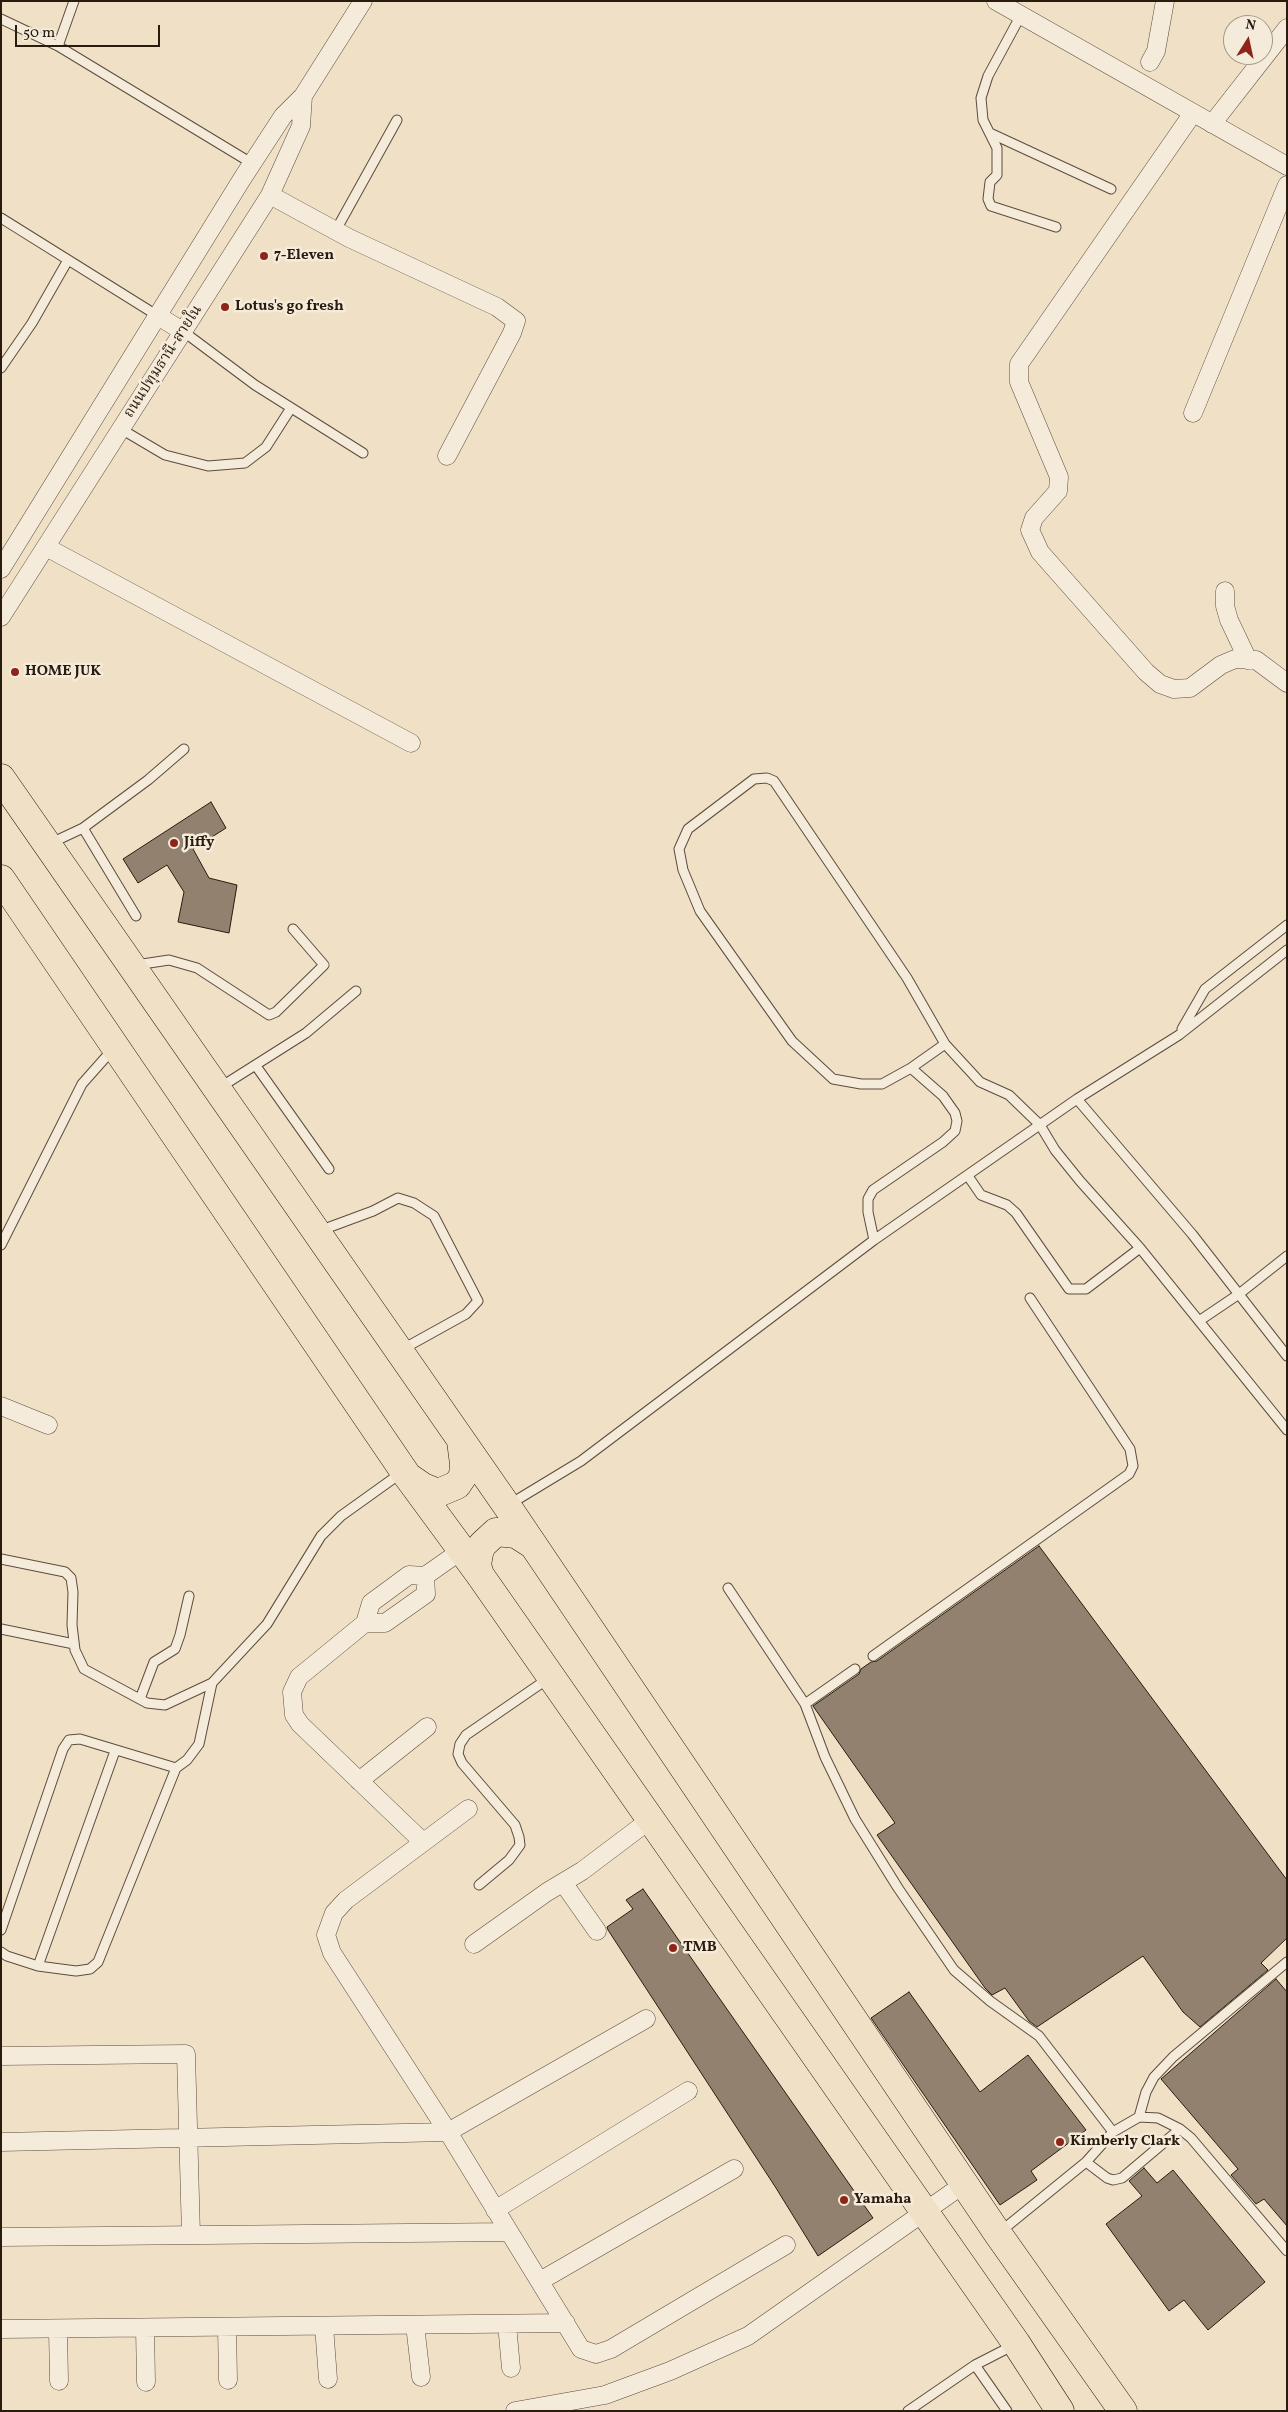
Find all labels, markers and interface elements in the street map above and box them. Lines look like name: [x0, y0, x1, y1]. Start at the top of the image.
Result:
scale bar: [18, 15, 162, 47]
north arrow: [1223, 15, 1273, 65]
text: N: [1244, 15, 1257, 36]
text: 50 m: [23, 23, 55, 44]
place label: 7-Eleven: [274, 247, 334, 265]
marker: 7-Eleven: [258, 250, 270, 262]
place label: Lotus's go fresh: [235, 298, 344, 316]
marker: Lotus's go fresh: [219, 301, 231, 313]
street label: ถนนปทุมธานี-สายใน: [121, 302, 207, 422]
place label: HOME JUK: [25, 663, 101, 681]
marker: HOME JUK: [9, 666, 21, 678]
place label: Jiffy: [184, 834, 214, 852]
marker: Jiffy: [168, 837, 180, 849]
place label: TMB: [683, 1939, 717, 1957]
marker: TMB: [667, 1942, 679, 1954]
place label: Kimberly Clark: [1070, 2133, 1180, 2151]
marker: Kimberly Clark: [1054, 2136, 1066, 2148]
place label: Yamaha: [854, 2191, 911, 2209]
marker: Yamaha: [838, 2194, 850, 2206]

